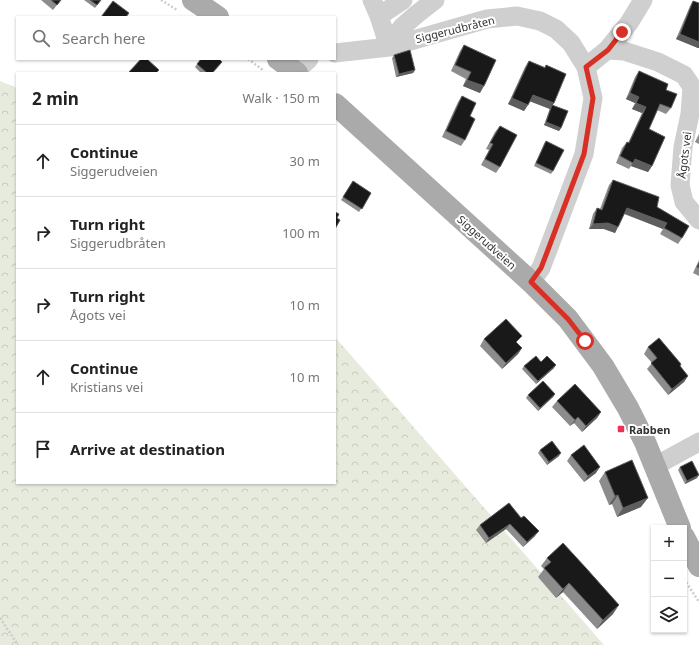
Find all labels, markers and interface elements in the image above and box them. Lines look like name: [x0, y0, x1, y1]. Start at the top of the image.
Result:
street label: Siggerudbråten: [414, 12, 496, 46]
search box: [16, 16, 336, 60]
route end: [613, 23, 631, 41]
icon: search: [30, 27, 52, 49]
text: Search here: [62, 28, 145, 48]
text: 2 min: [32, 87, 79, 110]
text: Walk · 150 m: [242, 89, 320, 107]
street label: Ågots vei: [674, 131, 694, 179]
text: Continue: [70, 142, 138, 162]
icon: ahead: [32, 150, 54, 172]
text: 30 m: [290, 152, 320, 170]
text: Siggerudveien: [70, 162, 158, 180]
street label: Siggerudveien: [454, 212, 520, 272]
text: Turn right: [70, 214, 145, 234]
icon: right: [32, 222, 54, 244]
text: 100 m: [282, 224, 320, 242]
text: Siggerudbråten: [70, 234, 166, 252]
text: Turn right: [70, 286, 145, 306]
icon: right: [32, 294, 54, 316]
text: 10 m: [290, 296, 320, 314]
text: Ågots vei: [70, 306, 126, 324]
route start: [576, 332, 594, 350]
text: Continue: [70, 358, 138, 378]
icon: ahead: [32, 366, 54, 388]
text: 10 m: [290, 368, 320, 386]
text: Kristians vei: [70, 378, 143, 396]
place label: Rabben: [629, 422, 670, 437]
marker: Rabben: [616, 424, 626, 434]
icon: arrive: [32, 438, 54, 460]
text: Arrive at destination: [70, 439, 225, 459]
map controls: [651, 525, 687, 633]
button: +: [651, 525, 687, 561]
button: −: [651, 561, 687, 597]
button: layers: [651, 597, 687, 633]

